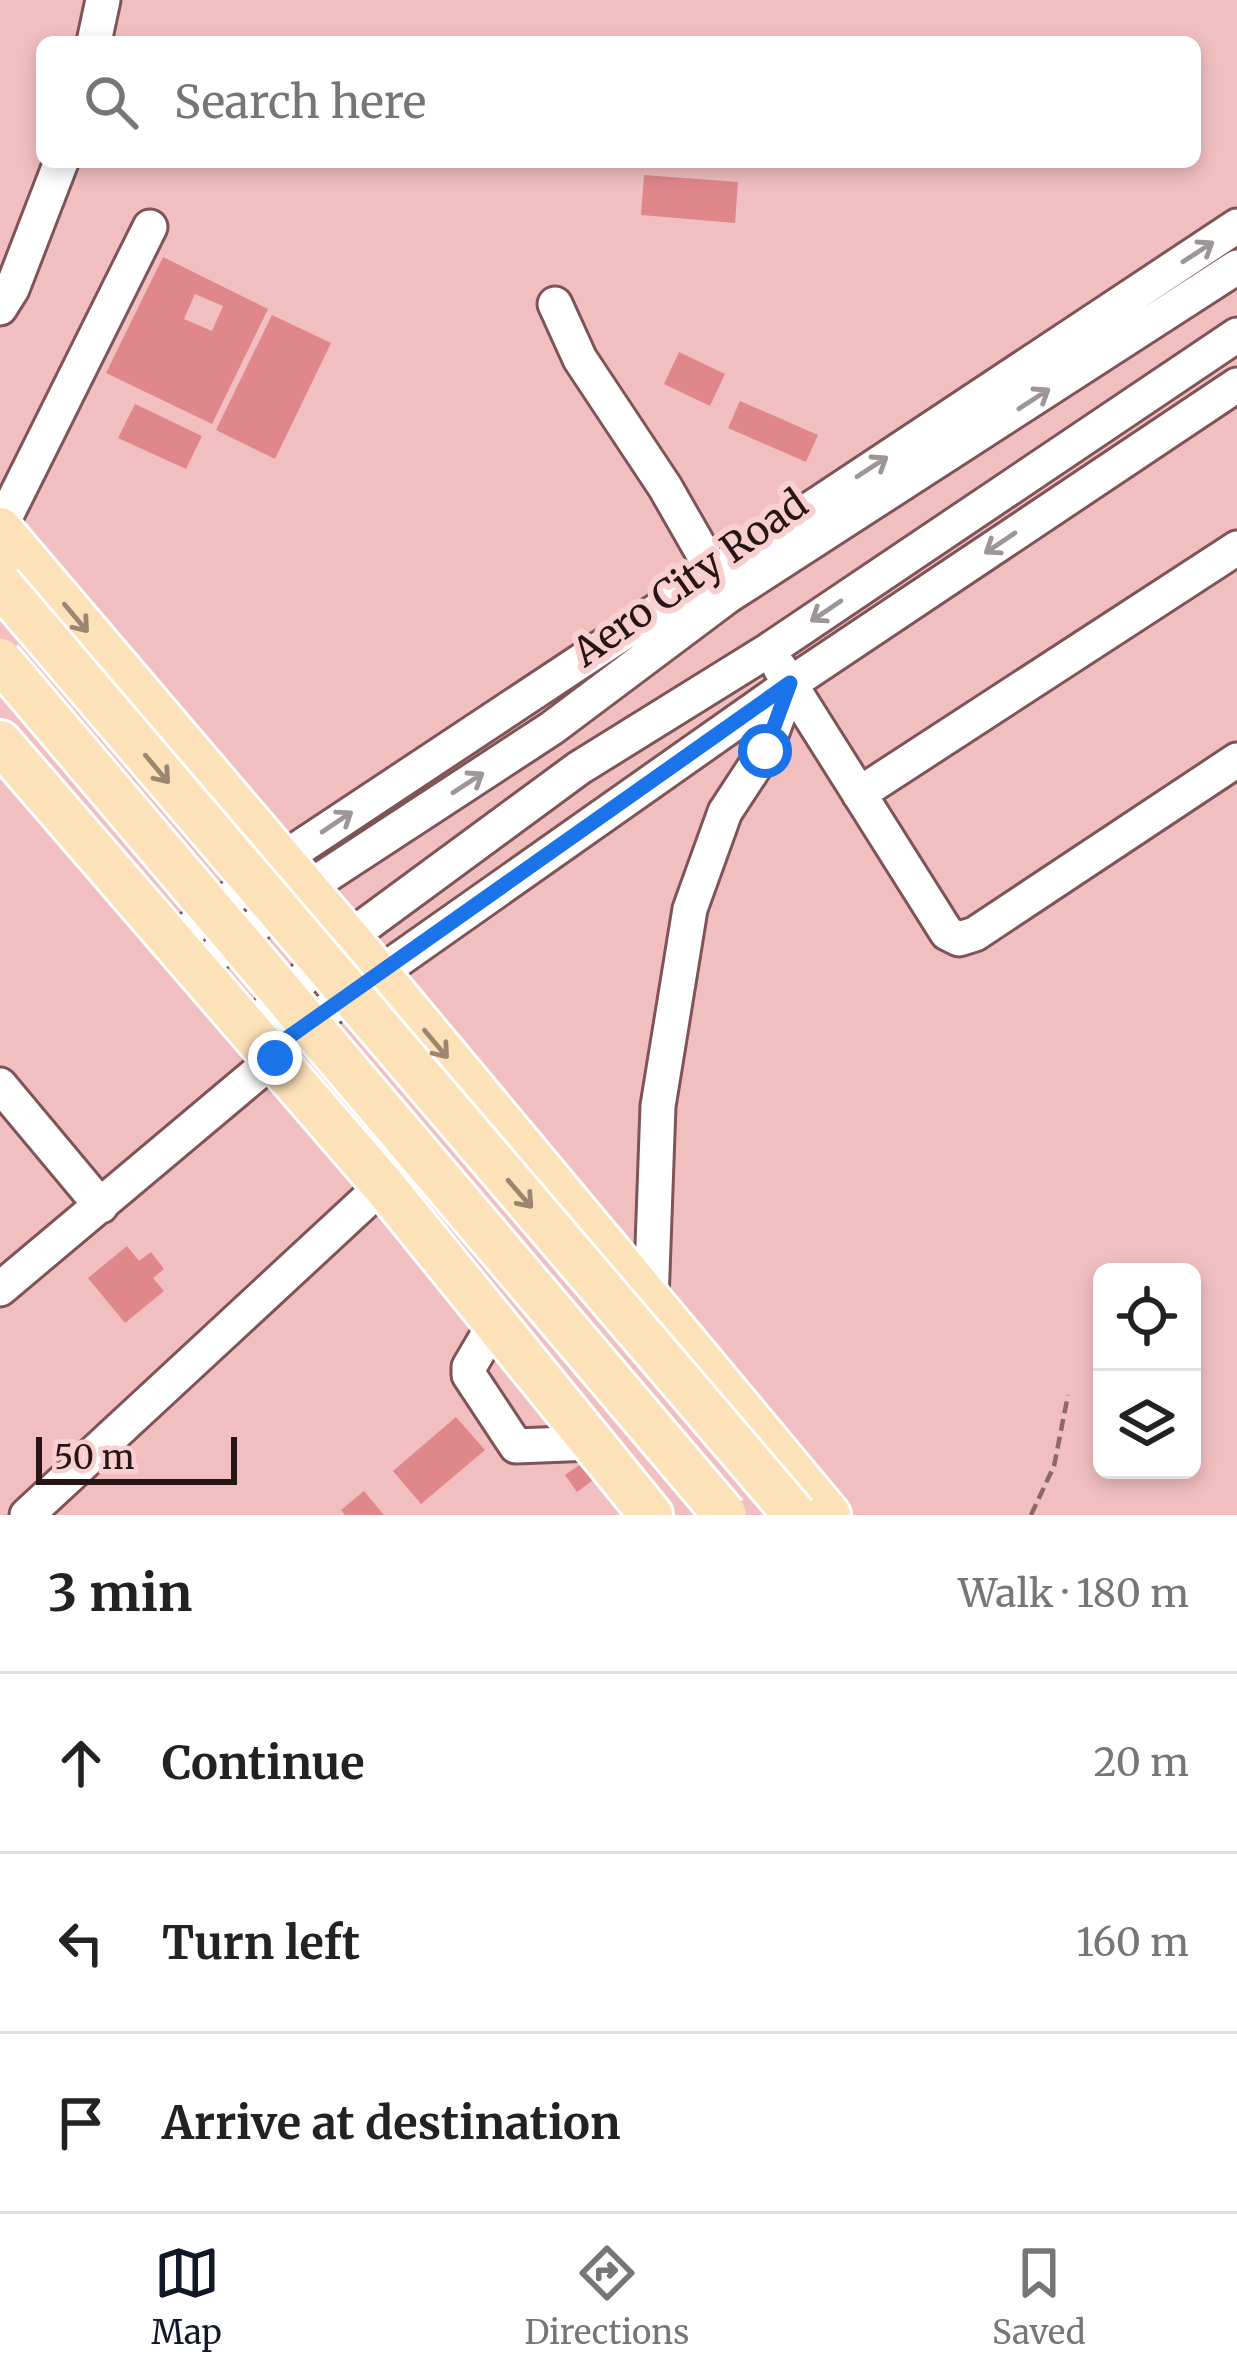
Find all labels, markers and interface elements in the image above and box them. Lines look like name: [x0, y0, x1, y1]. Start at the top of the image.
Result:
search box: [36, 36, 1201, 168]
icon: search: [78, 69, 144, 135]
text: Search here: [174, 74, 426, 130]
one-way arrow: [1180, 240, 1214, 265]
one-way arrow: [1016, 386, 1050, 411]
one-way arrow: [854, 454, 888, 479]
street label: Aero City Road: [562, 479, 817, 678]
one-way arrow: [983, 531, 1017, 556]
one-way arrow: [809, 598, 843, 623]
one-way arrow: [61, 602, 89, 633]
route start: [738, 724, 792, 778]
one-way arrow: [143, 753, 171, 784]
one-way arrow: [451, 771, 485, 795]
one-way arrow: [320, 810, 354, 835]
one-way arrow: [422, 1028, 450, 1059]
route end: [248, 1031, 302, 1085]
one-way arrow: [506, 1178, 533, 1208]
map controls: [1093, 1263, 1201, 1479]
button: locate: [1093, 1263, 1201, 1371]
button: layers: [1093, 1371, 1201, 1479]
scale bar: [36, 1431, 237, 1484]
text: 50 m: [54, 1437, 135, 1478]
text: 3 min: [48, 1561, 192, 1625]
text: Walk · 180 m: [958, 1569, 1189, 1618]
icon: ahead: [48, 1730, 114, 1796]
text: Continue: [162, 1735, 364, 1791]
text: 20 m: [1094, 1738, 1189, 1787]
icon: left: [48, 1910, 114, 1976]
text: Turn left: [162, 1915, 360, 1971]
text: 160 m: [1076, 1918, 1189, 1967]
icon: arrive: [48, 2090, 114, 2156]
text: Arrive at destination: [162, 2095, 620, 2151]
tab: Map: [151, 2240, 222, 2353]
tab: Directions: [524, 2240, 689, 2353]
tab: Saved: [992, 2240, 1086, 2353]

